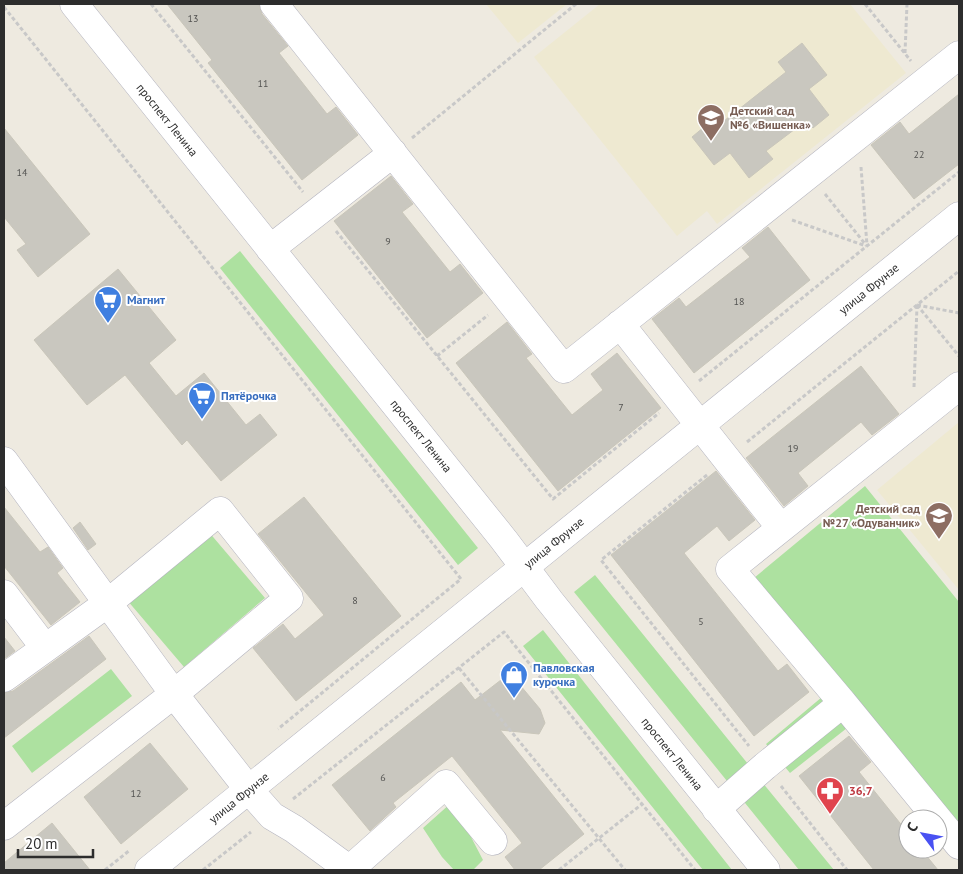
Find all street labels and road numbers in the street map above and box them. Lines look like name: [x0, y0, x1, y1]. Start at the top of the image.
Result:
street label: проспект Ленина: [133, 80, 201, 159]
street label: улица Фрунзе: [836, 260, 902, 317]
street label: проспект Ленина: [387, 396, 455, 475]
street label: улица Фрунзе: [521, 514, 587, 571]
street label: проспект Ленина: [638, 714, 706, 793]
street label: улица Фрунзе: [206, 769, 272, 826]

